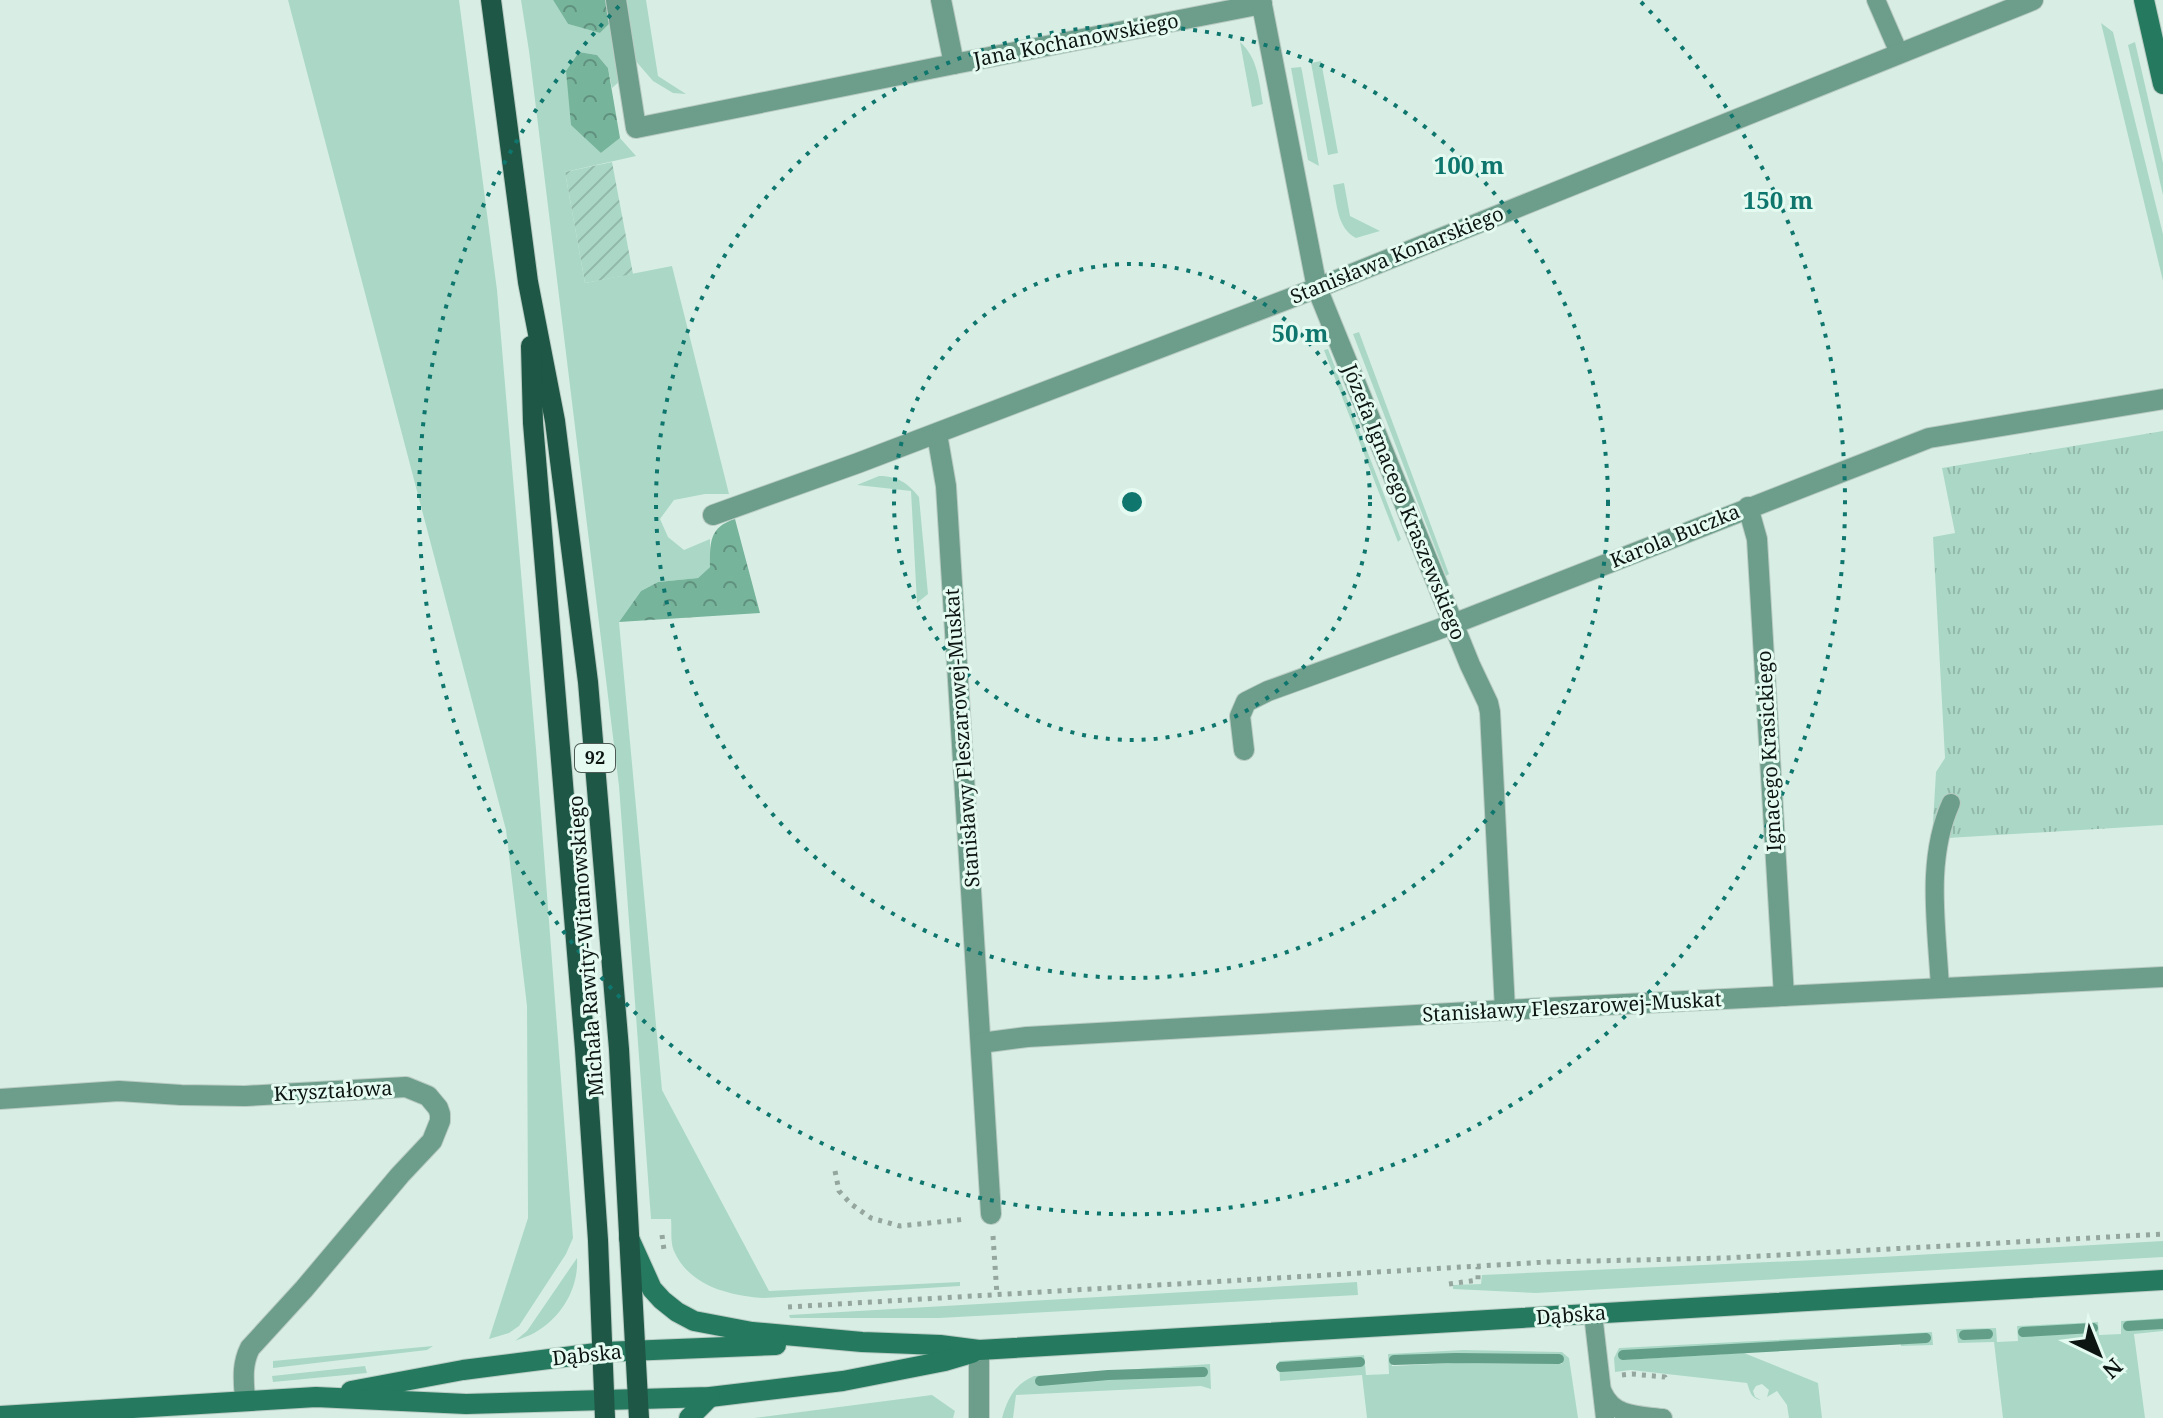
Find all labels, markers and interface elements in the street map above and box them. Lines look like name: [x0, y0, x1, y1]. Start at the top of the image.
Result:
street label: Jana Kochanowskiego: [970, 6, 1181, 73]
text: 100 m: [1434, 148, 1505, 181]
text: 150 m: [1743, 183, 1814, 216]
street label: Stanisława Konarskiego: [1286, 199, 1507, 310]
text: 50 m: [1271, 316, 1329, 349]
street label: Józefa Ignacego Kraszewskiego: [1336, 359, 1472, 644]
centre of rings: [1118, 488, 1146, 516]
street label: Karola Buczka: [1606, 497, 1744, 574]
street label: Stanisławy Fleszarowej-Muskat: [938, 588, 985, 888]
street label: Ignacego Krasickiego: [1750, 650, 1787, 852]
road number: 92: [575, 744, 615, 772]
street label: Michała Rawity-Witanowskiego: [562, 795, 609, 1098]
street label: Stanisławy Fleszarowej-Muskat: [1422, 985, 1722, 1028]
street label: Kryształowa: [273, 1074, 393, 1107]
street label: Dąbska: [1535, 1299, 1607, 1330]
north arrow: [2059, 1314, 2139, 1394]
street label: Dąbska: [551, 1337, 623, 1372]
text: N: [2097, 1352, 2130, 1386]

